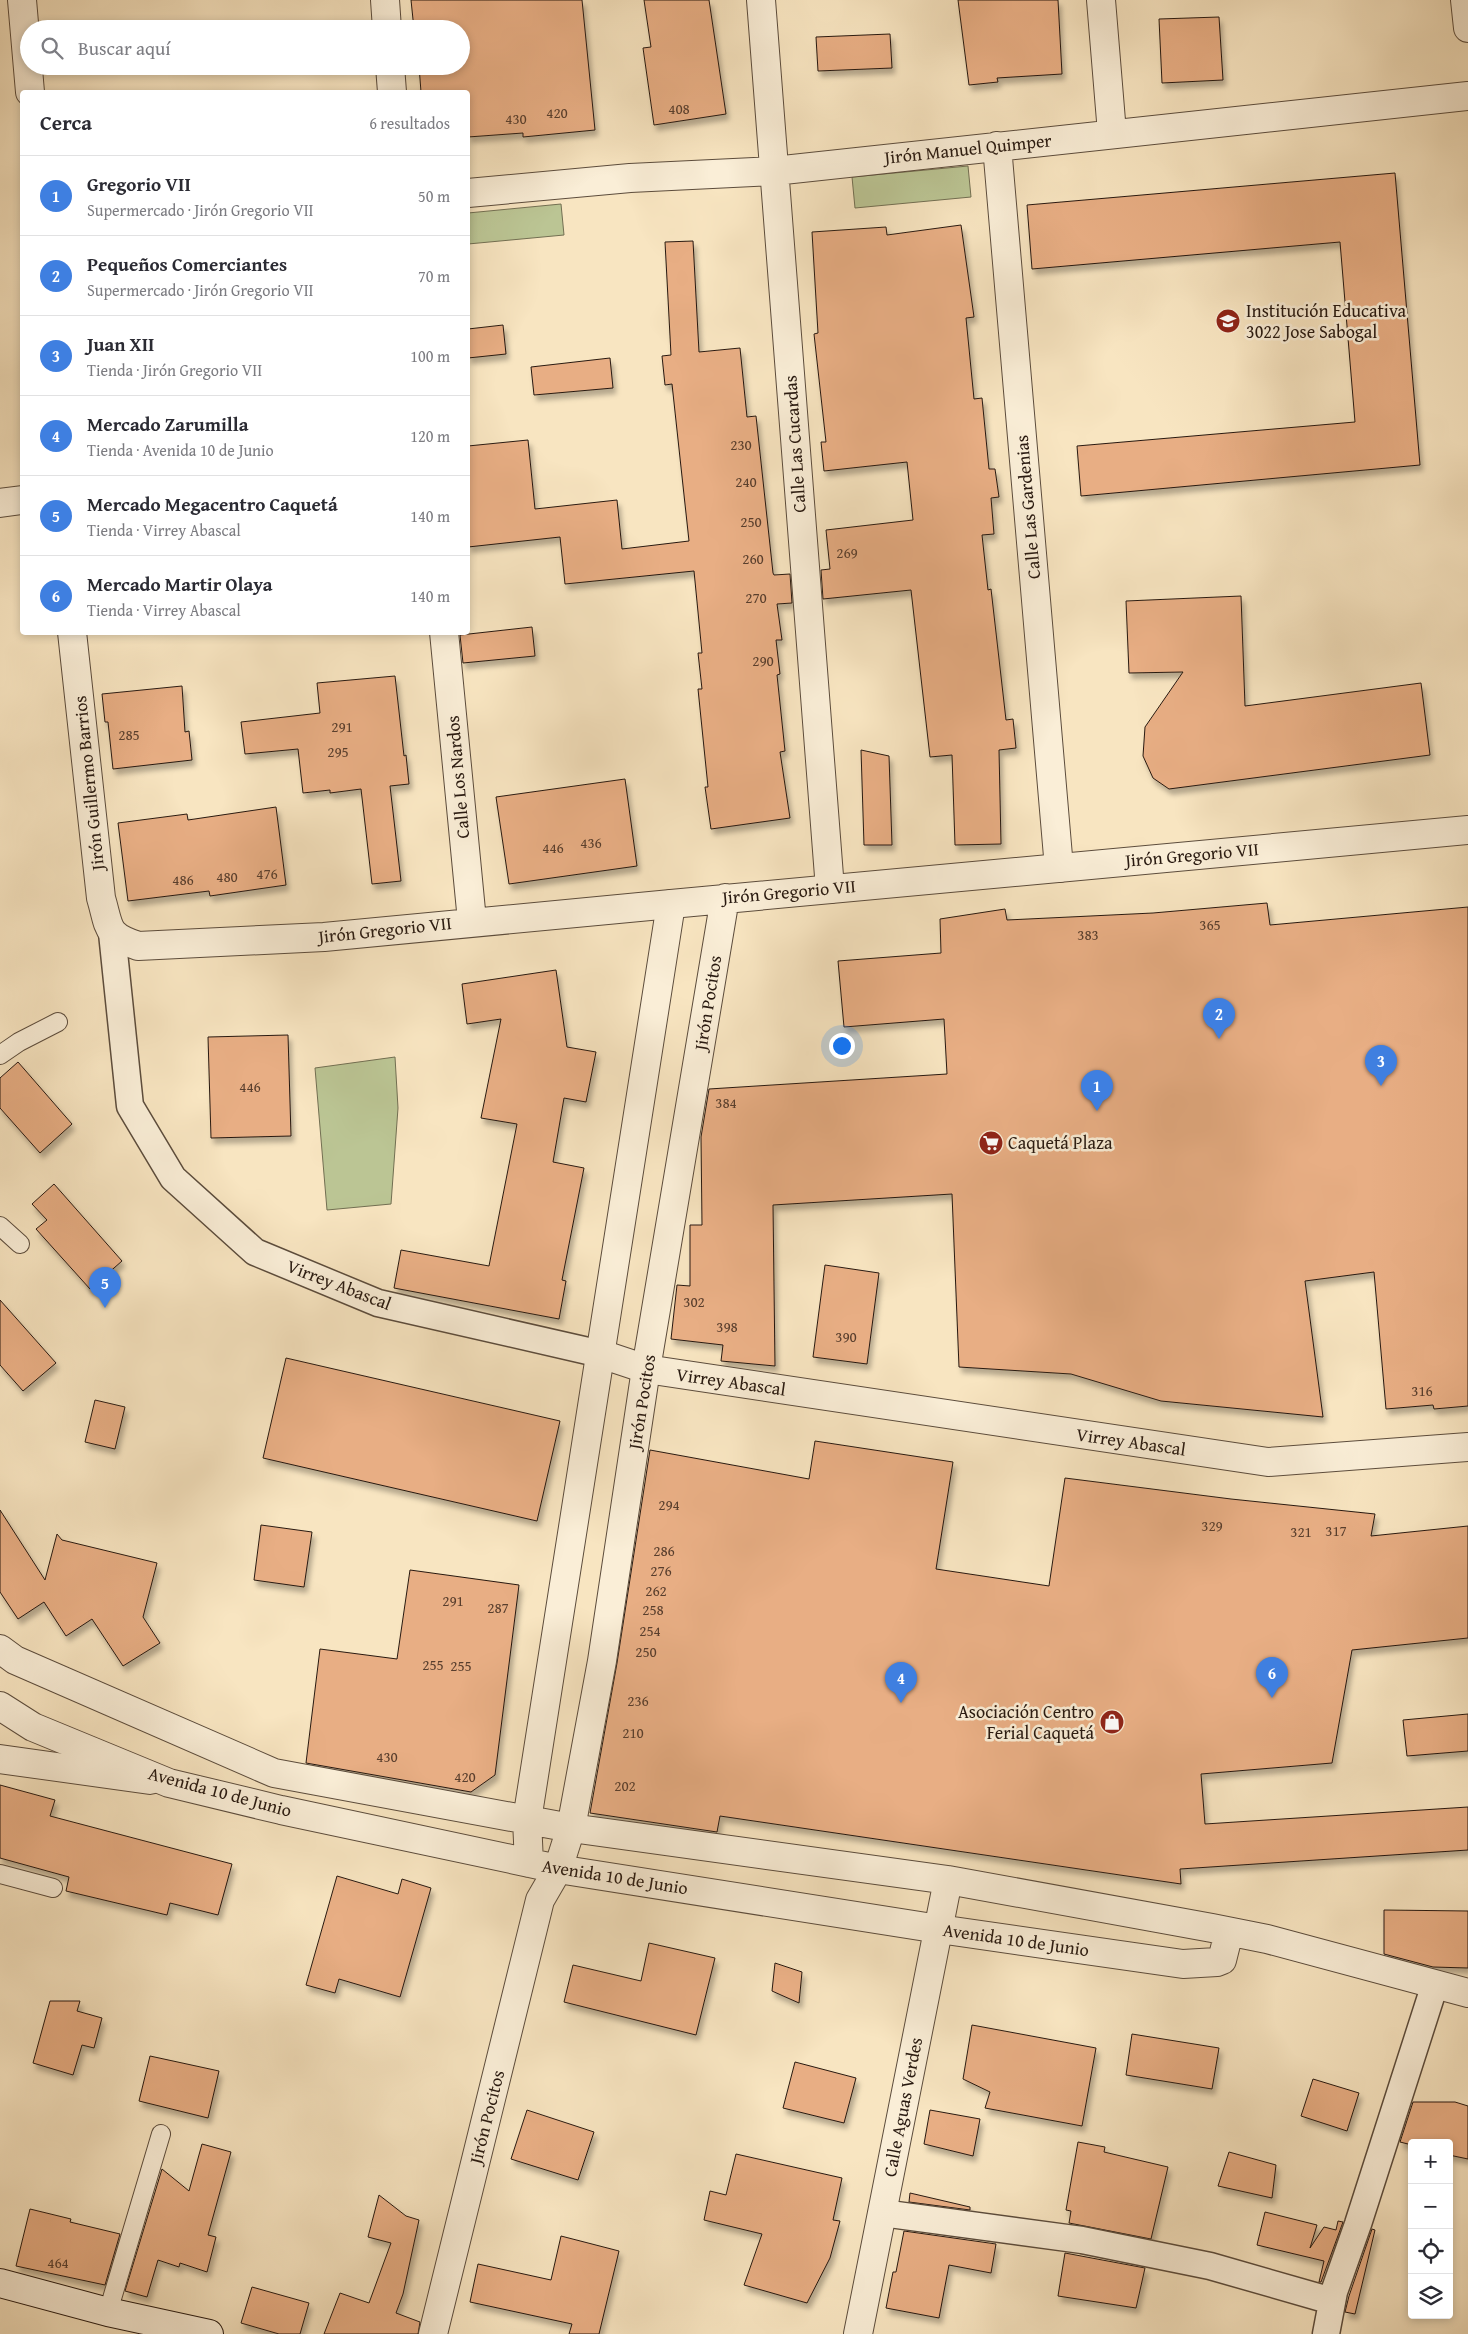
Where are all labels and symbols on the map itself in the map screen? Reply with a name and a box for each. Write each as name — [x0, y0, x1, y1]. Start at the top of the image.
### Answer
house number: 408 — [668, 98, 690, 119]
house number: 420 — [546, 102, 568, 123]
house number: 430 — [505, 108, 527, 129]
street label: Jirón Manuel Quimper — [881, 126, 1053, 171]
place label: Institución Educativa 3022 Jose Sabogal — [1246, 297, 1407, 345]
school or university icon: Institución Educativa 3022 Jose Sabogal — [1215, 308, 1241, 334]
street label: Calle Las Cucardas — [776, 374, 813, 514]
house number: 230 — [730, 434, 752, 455]
street label: Calle Las Gardenias — [1008, 434, 1047, 580]
house number: 240 — [735, 471, 757, 492]
house number: 250 — [740, 511, 762, 532]
house number: 269 — [836, 542, 858, 563]
house number: 260 — [742, 548, 764, 569]
house number: 270 — [745, 587, 767, 608]
house number: 290 — [752, 650, 774, 671]
street label: Jirón Guillermo Barrios — [66, 694, 111, 874]
street label: Calle Los Nardos — [439, 714, 476, 840]
house number: 291 — [331, 716, 353, 737]
house number: 285 — [118, 724, 140, 745]
house number: 295 — [327, 741, 349, 762]
house number: 436 — [580, 832, 602, 853]
street label: Jirón Gregorio VII — [1122, 835, 1260, 874]
house number: 446 — [542, 837, 564, 858]
house number: 476 — [256, 863, 278, 884]
house number: 480 — [216, 866, 238, 887]
house number: 486 — [172, 869, 194, 890]
street label: Jirón Gregorio VII — [719, 872, 857, 911]
street label: Jirón Gregorio VII — [315, 909, 453, 950]
house number: 365 — [1199, 914, 1221, 935]
house number: 383 — [1077, 924, 1099, 945]
street label: Jirón Pocitos — [686, 953, 728, 1054]
pin: 2 — [1203, 998, 1235, 1039]
your location — [829, 1033, 855, 1059]
pin: 3 — [1365, 1045, 1397, 1086]
pin: 1 — [1081, 1070, 1113, 1111]
house number: 446 — [239, 1076, 261, 1097]
house number: 384 — [715, 1092, 737, 1113]
place label: Caquetá Plaza — [1008, 1129, 1113, 1156]
supermarket icon: Caquetá Plaza — [978, 1130, 1004, 1156]
street label: Virrey Abascal — [283, 1252, 395, 1317]
pin: 5 — [89, 1267, 121, 1308]
house number: 302 — [683, 1291, 705, 1312]
house number: 398 — [716, 1316, 738, 1337]
house number: 390 — [835, 1326, 857, 1347]
street label: Jirón Pocitos — [620, 1352, 662, 1453]
street label: Virrey Abascal — [675, 1360, 788, 1403]
house number: 316 — [1411, 1380, 1433, 1401]
street label: Virrey Abascal — [1075, 1420, 1188, 1463]
house number: 294 — [658, 1494, 680, 1515]
house number: 329 — [1201, 1515, 1223, 1536]
house number: 317 — [1325, 1520, 1347, 1541]
house number: 321 — [1290, 1521, 1312, 1542]
house number: 286 — [653, 1540, 675, 1561]
house number: 276 — [650, 1560, 672, 1581]
house number: 262 — [645, 1580, 667, 1601]
house number: 291 — [442, 1590, 464, 1611]
house number: 287 — [487, 1597, 509, 1618]
house number: 258 — [642, 1599, 664, 1620]
house number: 254 — [639, 1620, 661, 1641]
house number: 250 — [635, 1641, 657, 1662]
house number: 255 — [422, 1654, 444, 1675]
house number: 255 — [450, 1655, 472, 1676]
pin: 6 — [1256, 1657, 1288, 1698]
pin: 4 — [885, 1662, 917, 1703]
house number: 236 — [627, 1690, 649, 1711]
place label: Asociación Centro Ferial Caquetá — [958, 1698, 1094, 1746]
shop icon: Asociación Centro Ferial Caquetá — [1099, 1709, 1125, 1735]
house number: 210 — [622, 1722, 644, 1743]
house number: 430 — [376, 1746, 398, 1767]
street label: Avenida 10 de Junio — [145, 1759, 295, 1824]
house number: 420 — [454, 1766, 476, 1787]
house number: 202 — [614, 1775, 636, 1796]
street label: Avenida 10 de Junio — [540, 1852, 690, 1901]
street label: Avenida 10 de Junio — [941, 1916, 1091, 1963]
street label: Calle Aguas Verdes — [876, 2035, 929, 2179]
street label: Jirón Pocitos — [461, 2067, 511, 2169]
house number: 464 — [47, 2252, 69, 2273]

